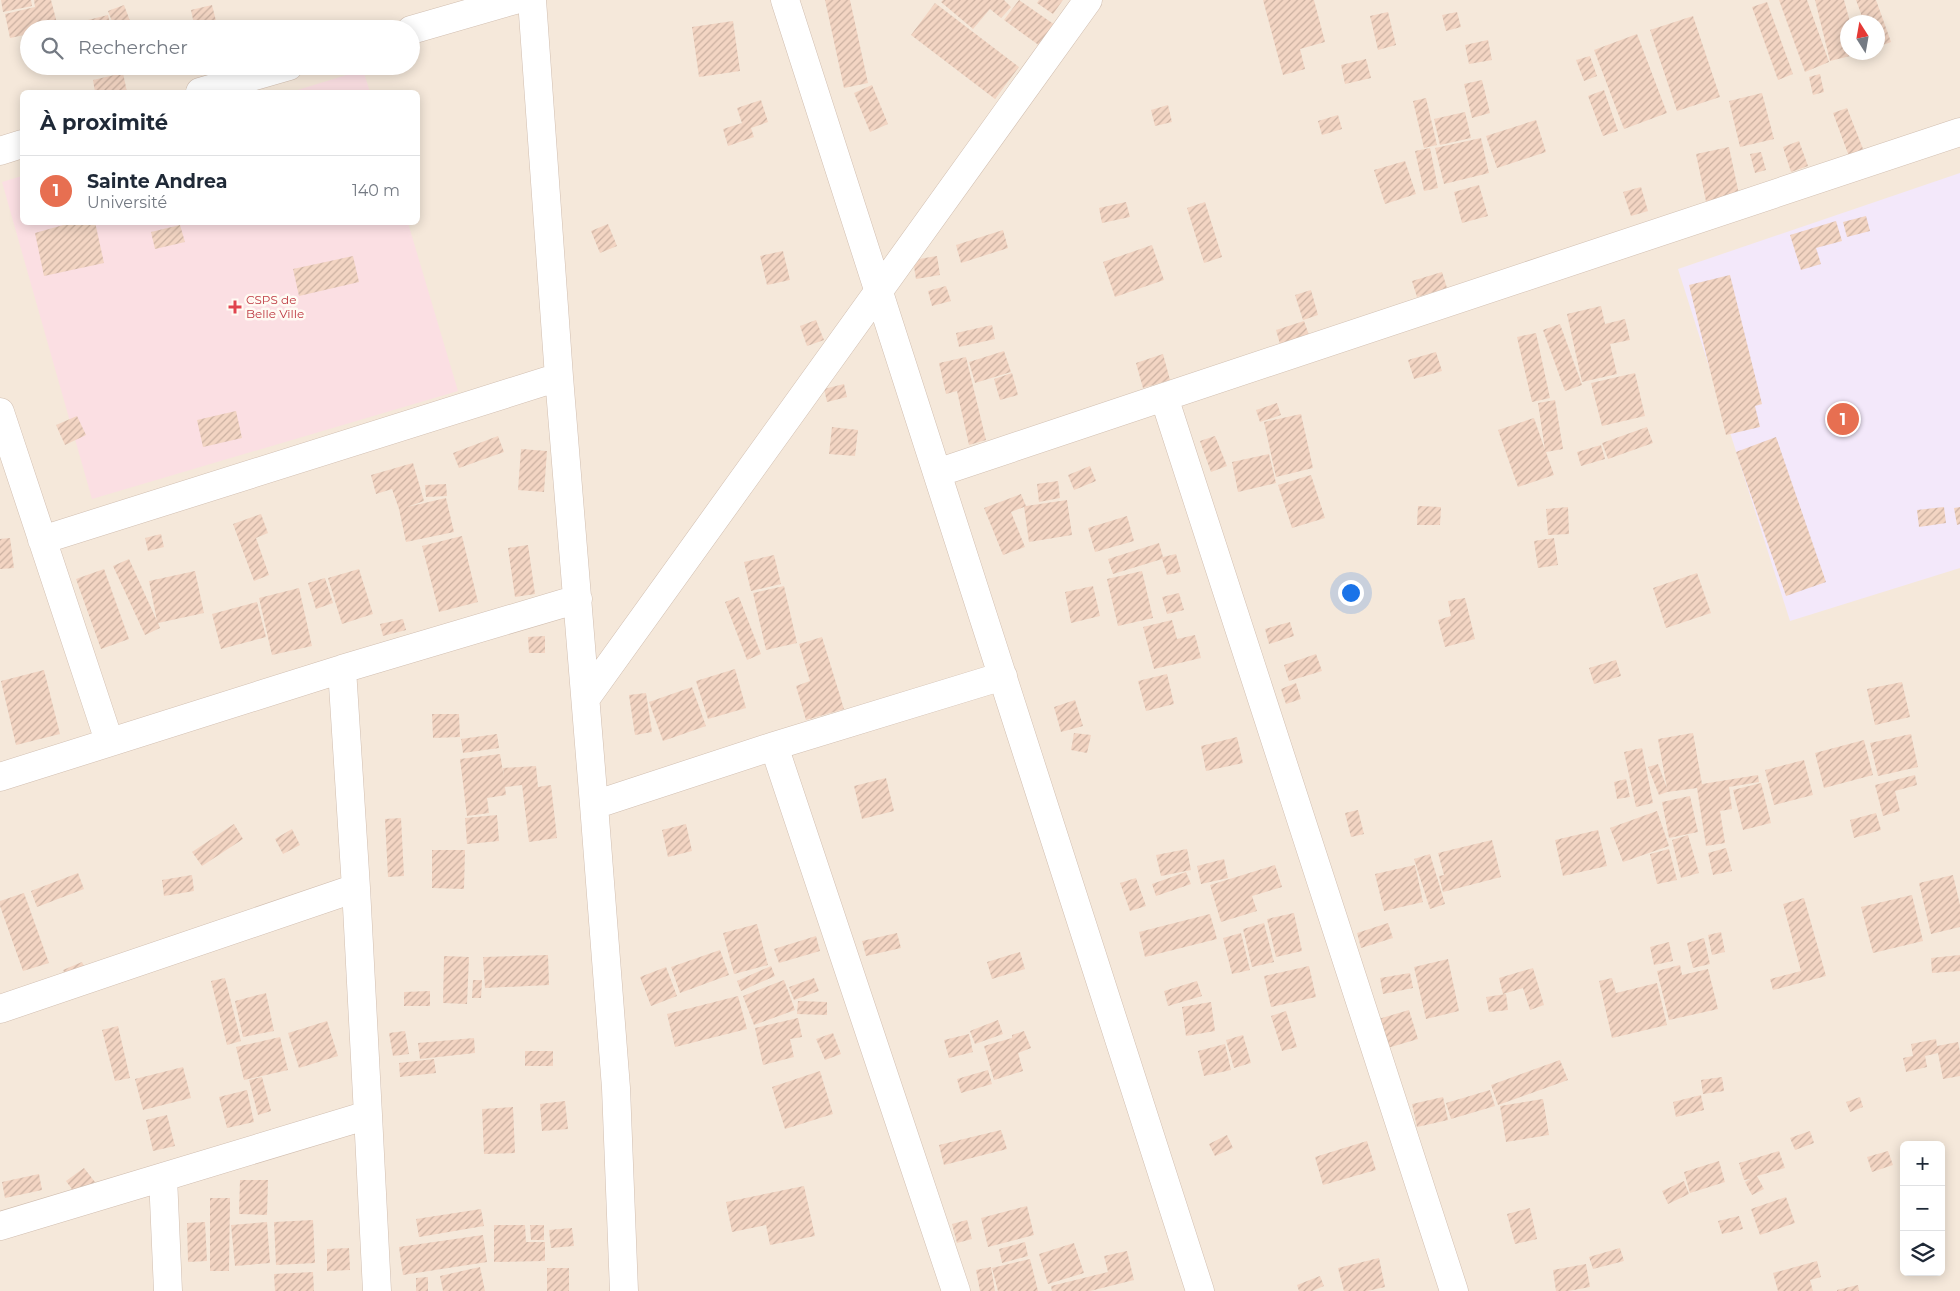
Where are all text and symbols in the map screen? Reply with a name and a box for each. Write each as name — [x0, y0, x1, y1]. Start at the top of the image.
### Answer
north arrow — [1840, 15, 1885, 60]
search box — [20, 20, 420, 75]
icon: search — [38, 34, 66, 62]
text: Rechercher — [78, 36, 188, 59]
text: À proximité — [40, 110, 168, 135]
text: Sainte Andrea — [87, 170, 227, 193]
text: 1 — [53, 181, 59, 200]
text: 140 m — [352, 181, 400, 200]
text: Université — [87, 193, 167, 212]
place label: CSPS de Belle Ville — [246, 292, 304, 321]
marker: CSPS de Belle Ville — [228, 300, 242, 314]
pin: 1 — [1827, 400, 1859, 438]
your location — [1338, 580, 1364, 606]
map controls — [1900, 1141, 1945, 1276]
button: + — [1900, 1141, 1945, 1186]
button: − — [1900, 1186, 1945, 1231]
button: layers — [1900, 1231, 1945, 1276]

